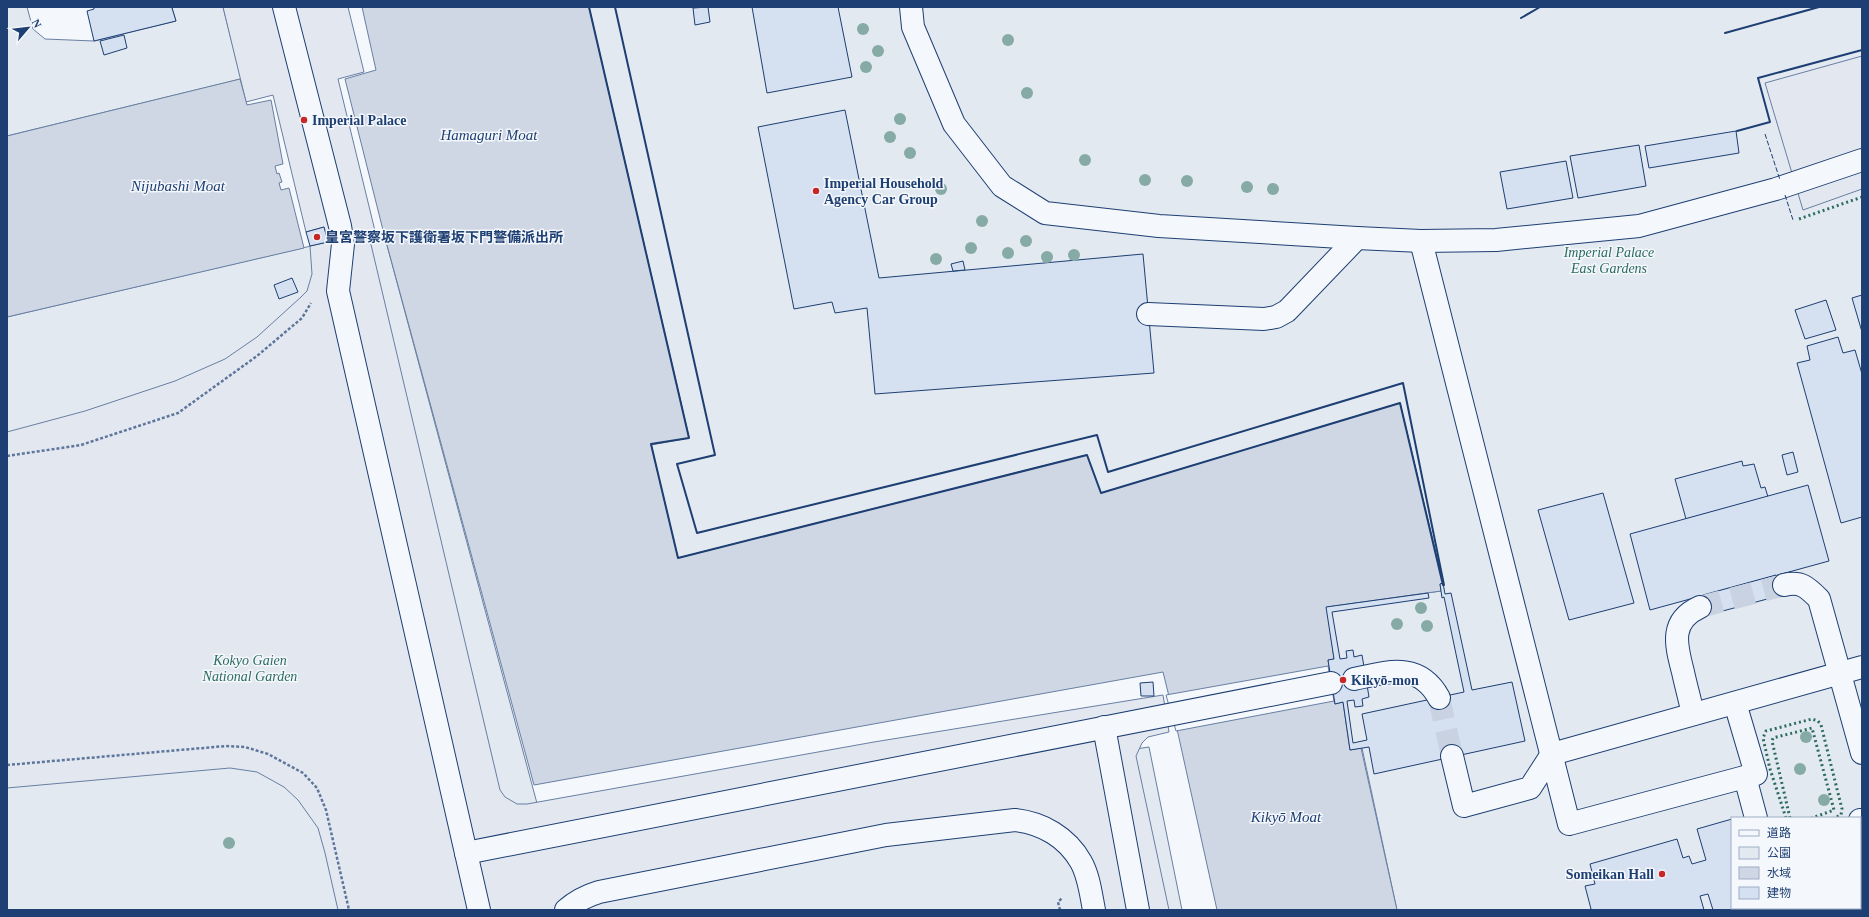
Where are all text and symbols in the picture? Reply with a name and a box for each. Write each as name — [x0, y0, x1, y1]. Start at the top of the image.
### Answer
north arrow — [8, 8, 48, 48]
text: N — [30, 17, 44, 30]
place label: Imperial Palace — [312, 113, 406, 128]
marker: Imperial Palace — [299, 115, 309, 125]
water label: Hamaguri Moat — [439, 127, 538, 143]
place label: Imperial Household Agency Car Group — [824, 176, 944, 207]
water label: Nijubashi Moat — [130, 178, 226, 194]
marker: Imperial Household Agency Car Group — [811, 186, 821, 196]
place label: 皇宮警察坂下護衛署坂下門警備派出所 — [325, 229, 563, 245]
marker: 皇宮警察坂下護衛署坂下門警備派出所 — [312, 232, 322, 242]
park label: Imperial Palace East Gardens — [1563, 245, 1654, 276]
park label: Kokyo Gaien National Garden — [202, 653, 297, 684]
place label: Kikyō-mon — [1351, 673, 1419, 688]
marker: Kikyō-mon — [1338, 675, 1348, 685]
water label: Kikyō Moat — [1250, 809, 1322, 825]
legend — [1731, 817, 1861, 909]
text: 道路 — [1767, 826, 1791, 840]
text: 公園 — [1767, 846, 1791, 860]
text: 水域 — [1767, 866, 1791, 880]
place label: Someikan Hall — [1566, 867, 1654, 882]
marker: Someikan Hall — [1657, 869, 1667, 879]
text: 建物 — [1767, 886, 1791, 900]

